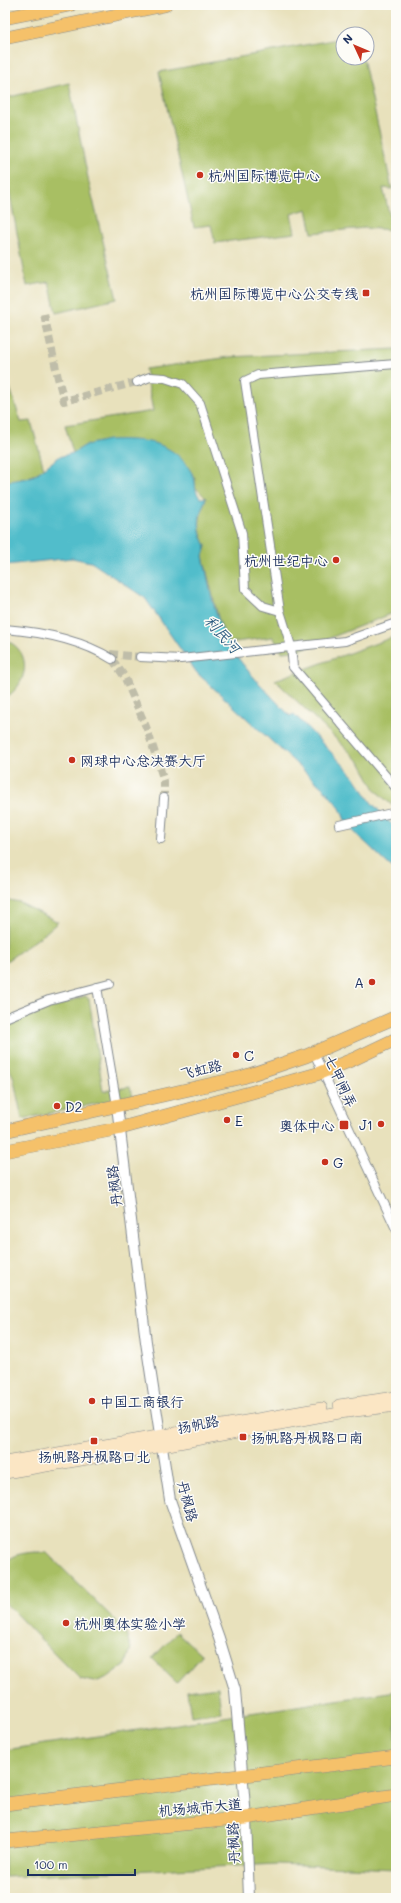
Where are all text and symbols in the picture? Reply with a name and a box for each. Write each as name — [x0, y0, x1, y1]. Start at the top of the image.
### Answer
north arrow — [335, 26, 375, 66]
text: N — [339, 30, 356, 47]
place label: 杭州国际博览中心 — [208, 166, 320, 185]
marker: 杭州国际博览中心 — [195, 170, 205, 180]
place label: 杭州国际博览中心公交专线 — [190, 284, 358, 303]
marker: 杭州国际博览中心公交专线 — [361, 288, 371, 298]
place label: 杭州世纪中心 — [244, 551, 328, 570]
marker: 杭州世纪中心 — [331, 555, 341, 565]
water label: 利民河 — [201, 611, 247, 660]
place label: 网球中心总决赛大厅 — [80, 751, 206, 770]
marker: 网球中心总决赛大厅 — [67, 755, 77, 765]
place label: A — [354, 973, 364, 992]
marker: A — [367, 977, 377, 987]
place label: C — [244, 1046, 254, 1065]
marker: C — [231, 1050, 241, 1060]
street label: 七甲闸弄 — [321, 1052, 361, 1110]
street label: 飞虹路 — [178, 1055, 224, 1083]
place label: D2 — [65, 1097, 82, 1116]
marker: D2 — [52, 1101, 62, 1111]
place label: E — [235, 1111, 243, 1130]
marker: E — [222, 1115, 232, 1125]
place label: J1 — [359, 1115, 373, 1134]
place label: 奥体中心 — [279, 1116, 335, 1135]
marker: 奥体中心 — [338, 1119, 350, 1131]
marker: J1 — [376, 1119, 386, 1129]
place label: G — [333, 1153, 343, 1172]
marker: G — [320, 1157, 330, 1167]
street label: 丹枫路 — [102, 1164, 126, 1208]
place label: 中国工商银行 — [100, 1392, 184, 1411]
marker: 中国工商银行 — [87, 1396, 97, 1406]
street label: 扬帆路 — [176, 1411, 220, 1437]
place label: 扬帆路丹枫路口南 — [251, 1428, 363, 1447]
marker: 扬帆路丹枫路口南 — [238, 1432, 248, 1442]
marker: 扬帆路丹枫路口北 — [89, 1436, 99, 1446]
place label: 扬帆路丹枫路口北 — [38, 1447, 150, 1466]
street label: 丹枫路 — [173, 1478, 203, 1524]
place label: 杭州奥体实验小学 — [74, 1614, 186, 1633]
marker: 杭州奥体实验小学 — [61, 1618, 71, 1628]
street label: 机场城市大道 — [157, 1794, 243, 1820]
street label: 丹枫路 — [222, 1822, 244, 1864]
scale bar — [28, 1851, 135, 1877]
text: 100 m — [34, 1856, 68, 1872]

